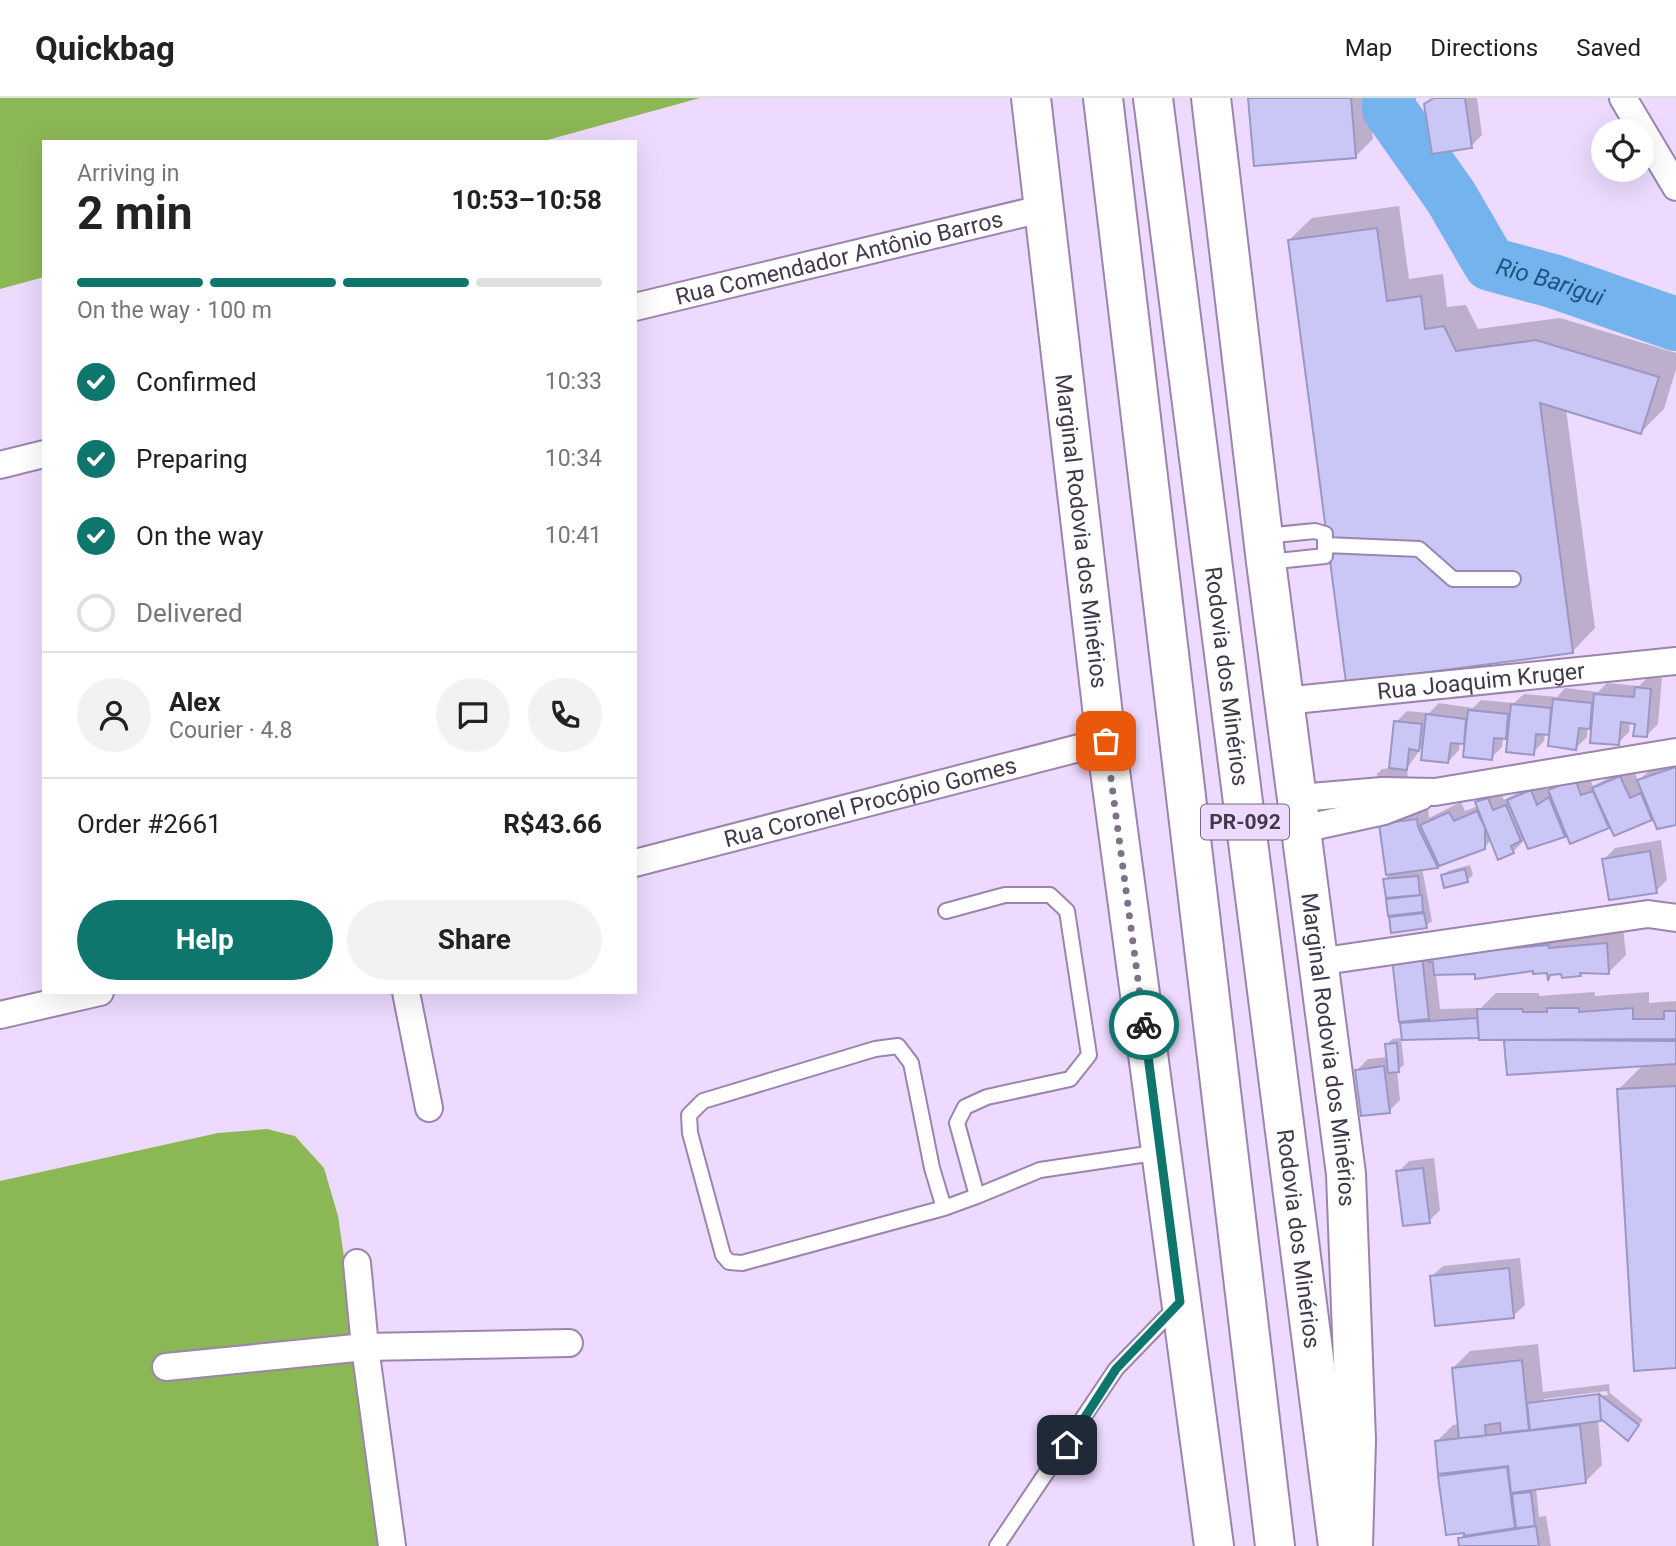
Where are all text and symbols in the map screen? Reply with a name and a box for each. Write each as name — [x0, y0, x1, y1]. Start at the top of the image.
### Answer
text: Quickbag — [35, 29, 175, 68]
text: Map — [1345, 34, 1392, 62]
text: Directions — [1430, 34, 1538, 62]
text: Saved — [1576, 34, 1641, 62]
map controls — [1591, 119, 1654, 182]
button: locate — [1591, 119, 1654, 182]
text: Arriving in — [77, 160, 180, 187]
text: 10:53–10:58 — [452, 185, 602, 215]
text: 2 min — [77, 186, 193, 240]
street label: Rua Comendador Antônio Barros — [673, 206, 1006, 311]
water label: Rio Barigui — [1493, 252, 1608, 312]
text: On the way · 100 m — [77, 297, 272, 324]
icon: check — [77, 363, 115, 401]
text: Confirmed — [136, 367, 257, 397]
text: 10:33 — [545, 368, 602, 395]
street label: Marginal Rodovia dos Minérios — [1049, 373, 1113, 690]
icon: check — [77, 440, 115, 478]
text: Preparing — [136, 444, 248, 474]
text: 10:34 — [545, 445, 602, 472]
icon: check — [77, 517, 115, 555]
text: On the way — [136, 521, 264, 551]
text: 10:41 — [545, 522, 602, 549]
street label: Rodovia dos Minérios — [1199, 565, 1254, 788]
text: Delivered — [136, 598, 243, 628]
street label: Rua Joaquim Kruger — [1376, 657, 1586, 705]
button: person — [77, 678, 151, 752]
button: chat — [436, 678, 510, 752]
button: phone — [528, 678, 602, 752]
text: Alex — [169, 687, 221, 717]
pin — [1076, 711, 1136, 771]
text: Courier · 4.8 — [169, 717, 292, 744]
icon: bag — [1087, 722, 1125, 760]
street label: Rua Coronel Procópio Gomes — [721, 752, 1019, 853]
road number: PR-092 — [1201, 804, 1289, 840]
text: Order #2661 — [77, 809, 222, 839]
text: R$43.66 — [503, 809, 602, 839]
street label: Marginal Rodovia dos Minérios — [1295, 891, 1360, 1207]
button: Help — [77, 900, 333, 980]
button: Share — [347, 900, 602, 980]
courier — [1109, 990, 1179, 1060]
icon: bike — [1125, 1006, 1163, 1044]
street label: Rodovia dos Minérios — [1271, 1128, 1326, 1350]
pin — [1037, 1415, 1097, 1475]
icon: home — [1048, 1426, 1086, 1464]

